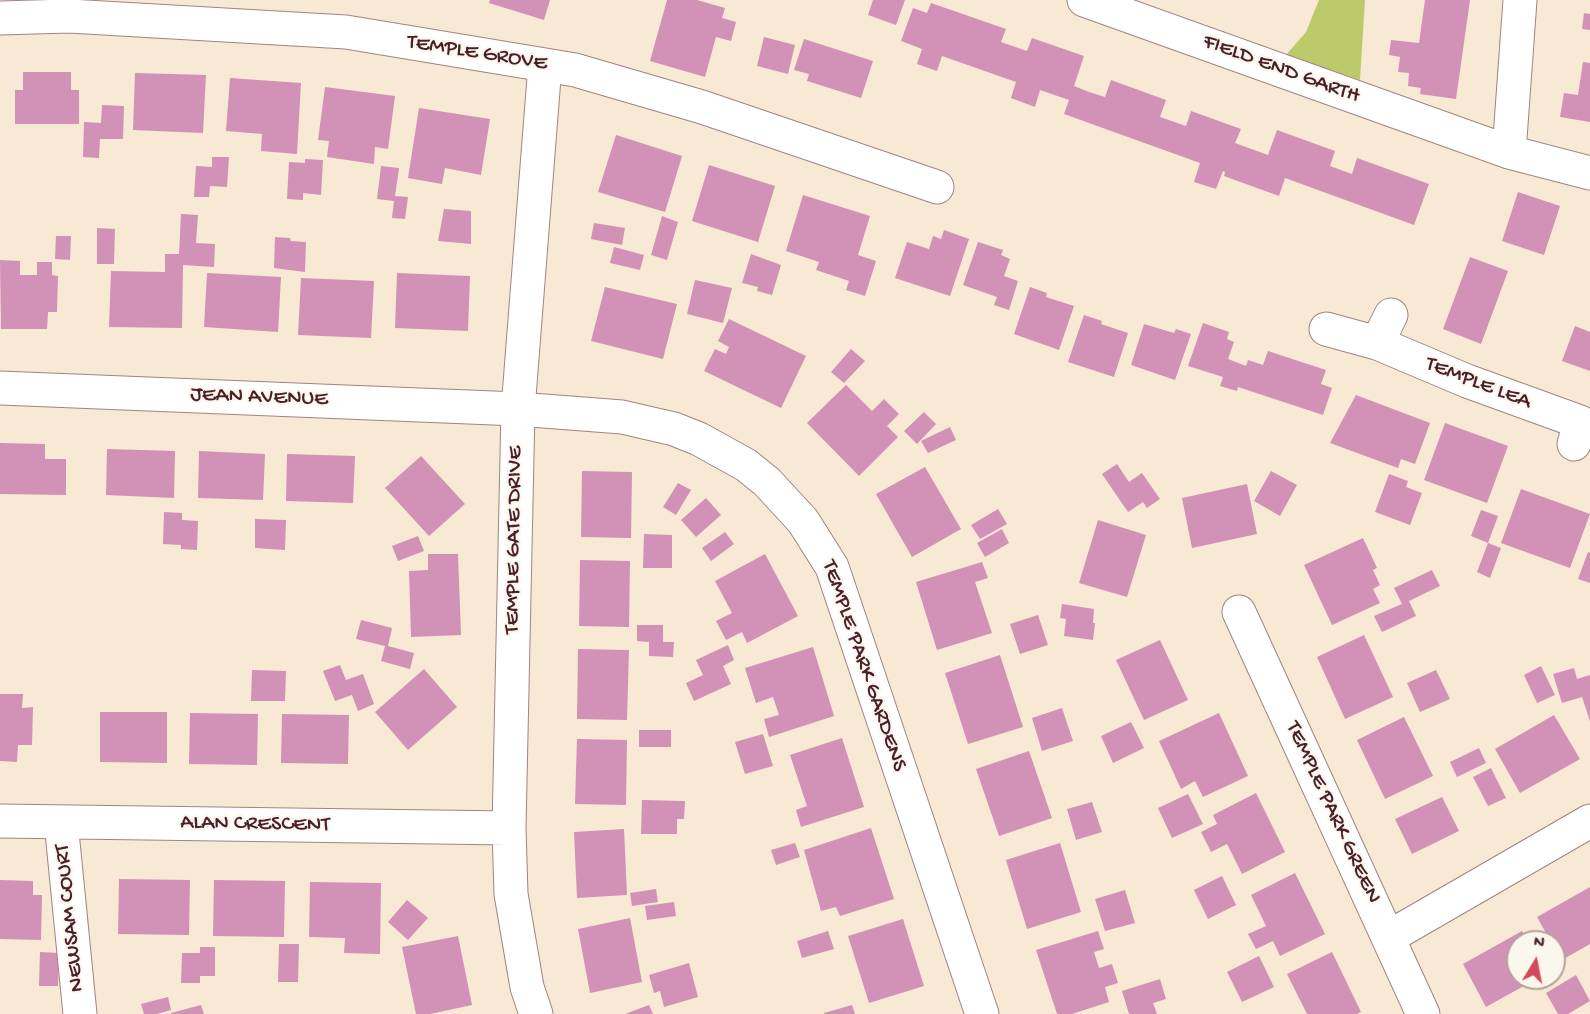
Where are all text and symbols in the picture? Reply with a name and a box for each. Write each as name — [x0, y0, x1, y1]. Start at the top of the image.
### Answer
street label: FIELD END GARTH — [1199, 29, 1363, 111]
street label: TEMPLE GROVE — [405, 30, 549, 78]
street label: TEMPLE LEA — [1421, 352, 1535, 416]
street label: JEAN AVENUE — [190, 382, 328, 414]
street label: TEMPLE GATE DRIVE — [500, 446, 530, 634]
street label: TEMPLE PARK GARDENS — [814, 557, 912, 775]
street label: TEMPLE PARK GREEN — [1278, 718, 1386, 908]
street label: ALAN CRESCENT — [180, 810, 330, 840]
street label: NEWSAM COURT — [50, 843, 92, 993]
north arrow — [1506, 930, 1566, 990]
text: N — [1532, 933, 1546, 954]

